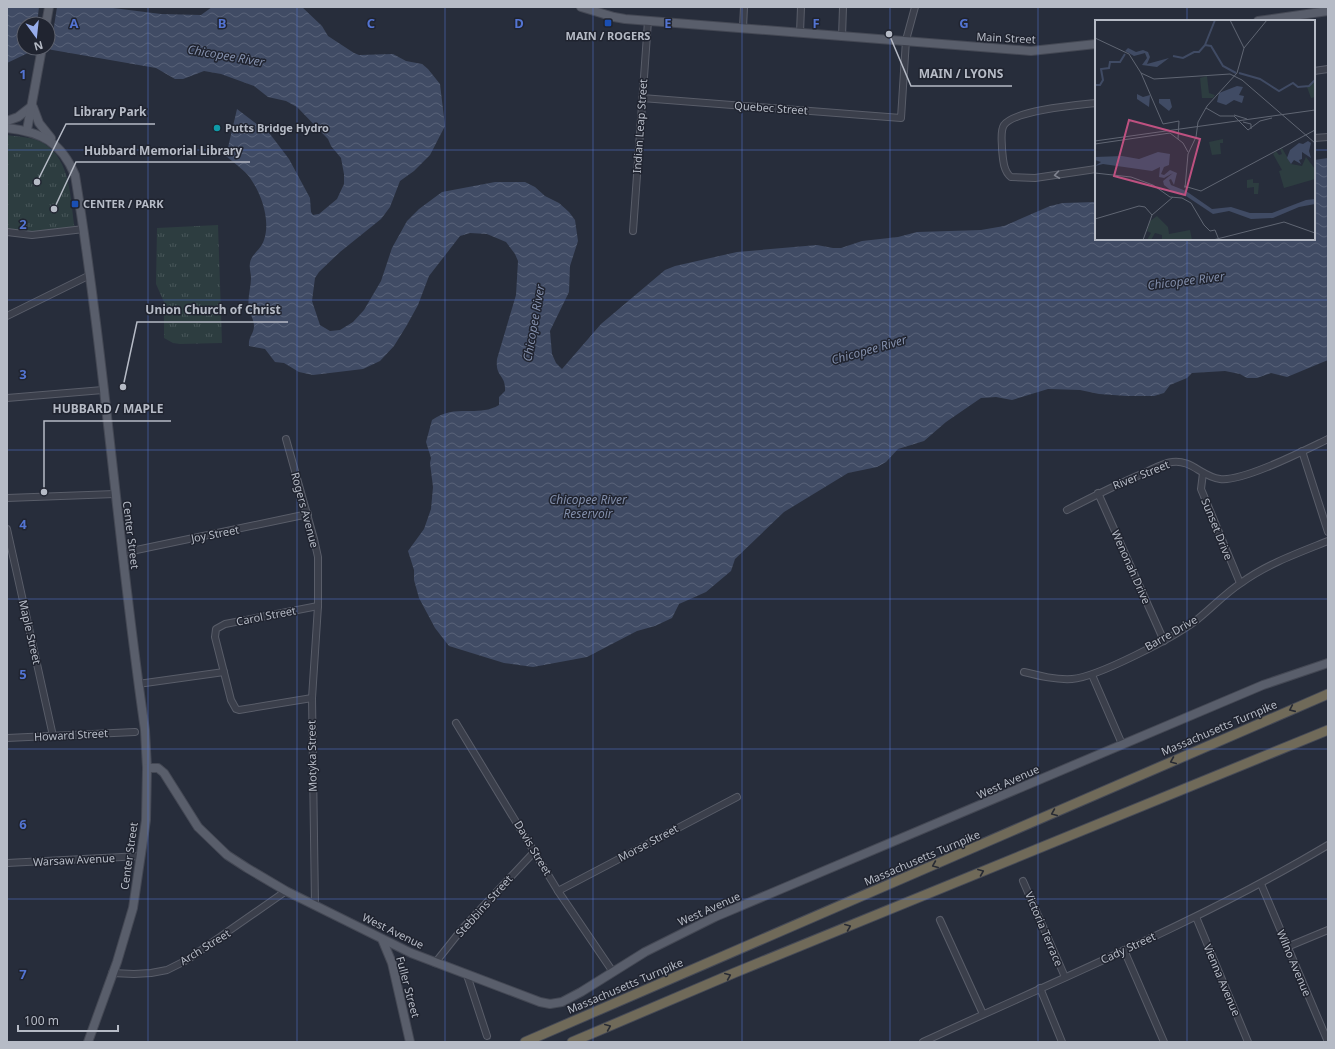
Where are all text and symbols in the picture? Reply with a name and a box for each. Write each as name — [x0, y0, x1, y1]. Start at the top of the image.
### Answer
text: A — [70, 14, 79, 32]
text: B — [218, 14, 226, 32]
text: C — [367, 14, 375, 32]
text: D — [514, 14, 524, 32]
text: E — [664, 14, 672, 32]
text: F — [812, 14, 820, 32]
text: G — [959, 14, 969, 32]
north arrow — [16, 16, 56, 56]
marker: MAIN / ROGERS — [603, 18, 613, 28]
inset map — [1095, 20, 1315, 240]
place label: MAIN / ROGERS — [566, 28, 650, 43]
street label: Main Street — [976, 28, 1036, 47]
text: N — [32, 38, 45, 55]
water label: Chicopee River — [186, 40, 267, 71]
callout: MAIN / LYONS — [911, 62, 1012, 86]
text: 1 — [19, 65, 27, 83]
text: MAIN / LYONS — [919, 65, 1004, 82]
street label: Indian Leap Street — [629, 78, 650, 174]
street label: Quebec Street — [734, 97, 808, 118]
callout: Library Park — [66, 100, 155, 124]
text: Library Park — [74, 103, 147, 120]
place label: Putts Bridge Hydro — [225, 120, 329, 135]
marker: Putts Bridge Hydro — [212, 123, 222, 133]
callout: Hubbard Memorial Library — [76, 138, 250, 162]
text: Hubbard Memorial Library — [84, 142, 242, 159]
one-way arrow — [1054, 170, 1061, 179]
place label: CENTER / PARK — [83, 196, 164, 211]
marker: CENTER / PARK — [70, 199, 80, 209]
text: 2 — [19, 215, 27, 233]
water label: Chicopee River — [1146, 267, 1227, 294]
water label: Chicopee River — [518, 282, 549, 363]
callout: Union Church of Christ — [137, 298, 288, 322]
text: Union Church of Christ — [145, 301, 281, 318]
water label: Chicopee River — [829, 330, 910, 368]
text: 3 — [19, 365, 27, 383]
callout: HUBBARD / MAPLE — [44, 397, 171, 421]
text: HUBBARD / MAPLE — [53, 400, 164, 417]
street label: River Street — [1110, 456, 1171, 493]
street label: Rogers Avenue — [288, 470, 323, 549]
water label: Chicopee River Reservoir — [549, 491, 628, 522]
street label: Sunset Drive — [1198, 496, 1237, 562]
street label: Center Street — [120, 500, 143, 570]
text: 4 — [19, 515, 27, 533]
street label: Joy Street — [189, 522, 240, 546]
street label: Wenonah Drive — [1108, 527, 1154, 606]
street label: Maple Street — [16, 598, 45, 666]
street label: Carol Street — [235, 602, 297, 629]
street label: Barre Drive — [1142, 611, 1200, 654]
text: 5 — [19, 665, 27, 683]
street label: Massachusetts Turnpike — [1158, 696, 1279, 759]
one-way arrow — [1289, 705, 1296, 713]
street label: Motyka Street — [303, 720, 320, 792]
street label: Howard Street — [34, 725, 108, 744]
one-way arrow — [1170, 756, 1177, 764]
street label: West Avenue — [974, 761, 1041, 802]
one-way arrow — [1050, 808, 1058, 816]
text: 6 — [19, 815, 27, 833]
street label: Davis Street — [511, 818, 556, 878]
street label: Morse Street — [615, 820, 681, 865]
street label: Center Street — [116, 821, 141, 891]
street label: Massachusetts Turnpike — [861, 826, 982, 889]
street label: Warsaw Avenue — [32, 850, 115, 869]
one-way arrow — [931, 861, 938, 869]
one-way arrow — [978, 868, 985, 876]
street label: Stebbins Street — [452, 872, 515, 940]
street label: West Avenue — [675, 888, 742, 929]
street label: Victoria Terrace — [1022, 889, 1067, 968]
street label: West Avenue — [360, 909, 427, 952]
one-way arrow — [844, 923, 851, 931]
street label: Arch Street — [177, 925, 233, 968]
street label: Wilno Avenue — [1274, 927, 1315, 998]
street label: Cady Street — [1098, 928, 1158, 967]
street label: Vienna Avenue — [1201, 941, 1244, 1018]
street label: Massachusetts Turnpike — [564, 954, 685, 1017]
street label: Fuller Street — [393, 955, 424, 1019]
text: 7 — [19, 965, 27, 983]
one-way arrow — [723, 973, 731, 981]
scale bar — [18, 1007, 118, 1033]
text: 100 m — [24, 1012, 59, 1029]
one-way arrow — [605, 1023, 612, 1031]

